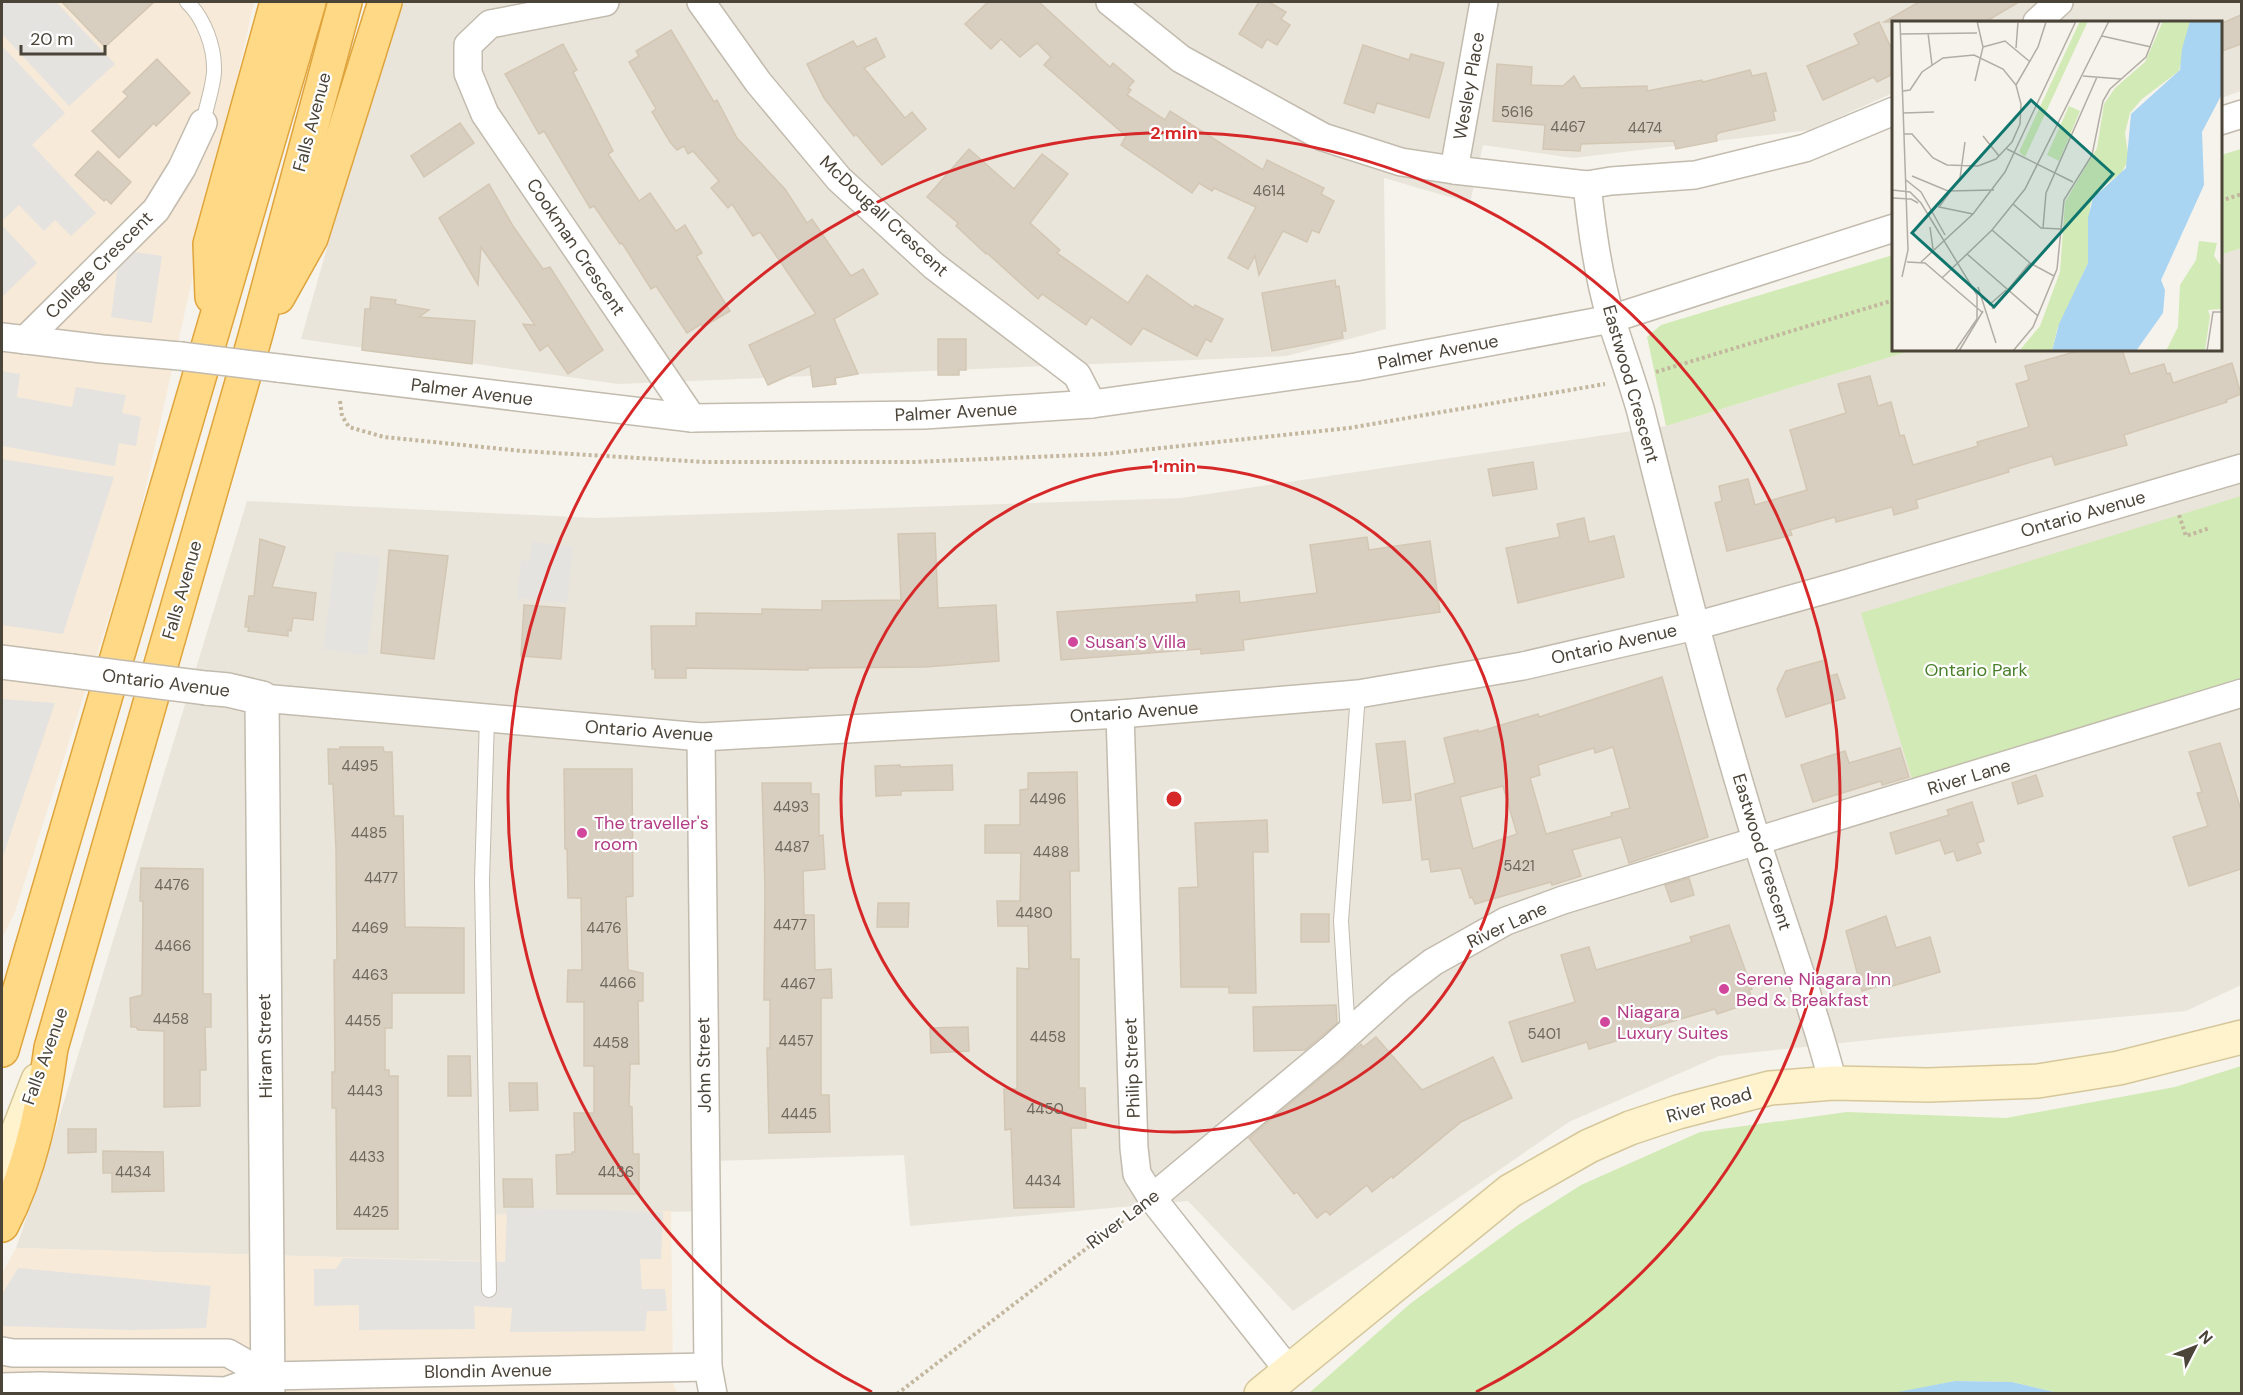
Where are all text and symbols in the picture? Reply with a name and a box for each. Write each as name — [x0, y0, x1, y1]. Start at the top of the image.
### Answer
scale bar — [21, 18, 105, 56]
inset map — [1892, 21, 2222, 351]
text: 20 m — [30, 27, 73, 51]
street label: Wesley Place — [1448, 30, 1490, 142]
street label: Falls Avenue — [287, 70, 337, 174]
house number: 5616 — [1501, 102, 1533, 122]
house number: 4467 — [1550, 117, 1586, 137]
house number: 4474 — [1628, 118, 1662, 138]
text: 2 min — [1150, 121, 1198, 145]
street label: McDougall Crescent — [814, 150, 954, 282]
street label: Cookman Crescent — [521, 174, 631, 320]
house number: 4614 — [1253, 181, 1285, 201]
street label: College Crescent — [40, 206, 158, 324]
street label: Eastwood Crescent — [1597, 302, 1665, 466]
street label: Palmer Avenue — [1375, 329, 1501, 375]
street label: Palmer Avenue — [410, 373, 534, 411]
street label: Palmer Avenue — [894, 397, 1018, 427]
text: 1 min — [1152, 454, 1196, 478]
street label: Ontario Avenue — [2018, 485, 2148, 543]
street label: Falls Avenue — [156, 538, 208, 642]
street label: Ontario Avenue — [1549, 618, 1679, 670]
place label: Susan’s Villa — [1085, 630, 1186, 654]
marker: Susan’s Villa — [1066, 635, 1080, 649]
park label: Ontario Park — [1924, 658, 2028, 682]
street label: Ontario Avenue — [101, 663, 231, 703]
street label: Ontario Avenue — [1069, 696, 1199, 728]
street label: Ontario Avenue — [584, 715, 714, 747]
street label: River Lane — [1925, 753, 2013, 801]
house number: 4495 — [342, 756, 378, 776]
street label: Eastwood Crescent — [1727, 771, 1797, 933]
house number: 4496 — [1029, 789, 1067, 809]
centre of rings — [1164, 789, 1184, 809]
house number: 4493 — [773, 797, 809, 817]
place label: The traveller's room — [594, 811, 709, 856]
house number: 4485 — [351, 823, 387, 843]
marker: The traveller's room — [575, 826, 589, 840]
house number: 4487 — [775, 837, 809, 857]
house number: 4488 — [1033, 842, 1069, 862]
house number: 5421 — [1503, 856, 1535, 876]
house number: 4477 — [364, 868, 398, 888]
house number: 4476 — [154, 875, 190, 895]
street label: River Lane — [1463, 896, 1551, 954]
house number: 4480 — [1015, 903, 1053, 923]
house number: 4477 — [773, 915, 807, 935]
house number: 4469 — [352, 918, 388, 938]
house number: 4476 — [586, 918, 622, 938]
house number: 4466 — [154, 936, 192, 956]
house number: 4463 — [352, 965, 388, 985]
place label: Serene Niagara Inn Bed & Breakfast — [1736, 967, 1891, 1012]
house number: 4466 — [599, 973, 637, 993]
house number: 4467 — [780, 974, 816, 994]
marker: Serene Niagara Inn Bed & Breakfast — [1717, 982, 1731, 996]
street label: Hiram Street — [252, 993, 278, 1099]
place label: Niagara Luxury Suites — [1617, 1000, 1729, 1045]
street label: Falls Avenue — [16, 1004, 74, 1108]
house number: 4458 — [153, 1009, 189, 1029]
house number: 4455 — [345, 1011, 381, 1031]
marker: Niagara Luxury Suites — [1598, 1015, 1612, 1029]
street label: John Street — [691, 1017, 717, 1113]
street label: Philip Street — [1118, 1017, 1146, 1119]
house number: 5401 — [1527, 1024, 1561, 1044]
house number: 4458 — [1030, 1027, 1066, 1047]
house number: 4457 — [778, 1031, 814, 1051]
house number: 4458 — [593, 1033, 629, 1053]
house number: 4443 — [347, 1081, 383, 1101]
street label: River Road — [1664, 1081, 1754, 1129]
house number: 4450 — [1026, 1099, 1064, 1119]
house number: 4445 — [781, 1104, 817, 1124]
house number: 4433 — [349, 1147, 385, 1167]
house number: 4434 — [115, 1162, 151, 1182]
house number: 4436 — [598, 1162, 634, 1182]
house number: 4434 — [1025, 1171, 1061, 1191]
street label: River Lane — [1082, 1184, 1164, 1254]
house number: 4425 — [353, 1202, 389, 1222]
north arrow — [2165, 1317, 2225, 1377]
text: N — [2194, 1326, 2217, 1349]
street label: Blondin Avenue — [424, 1358, 552, 1384]

